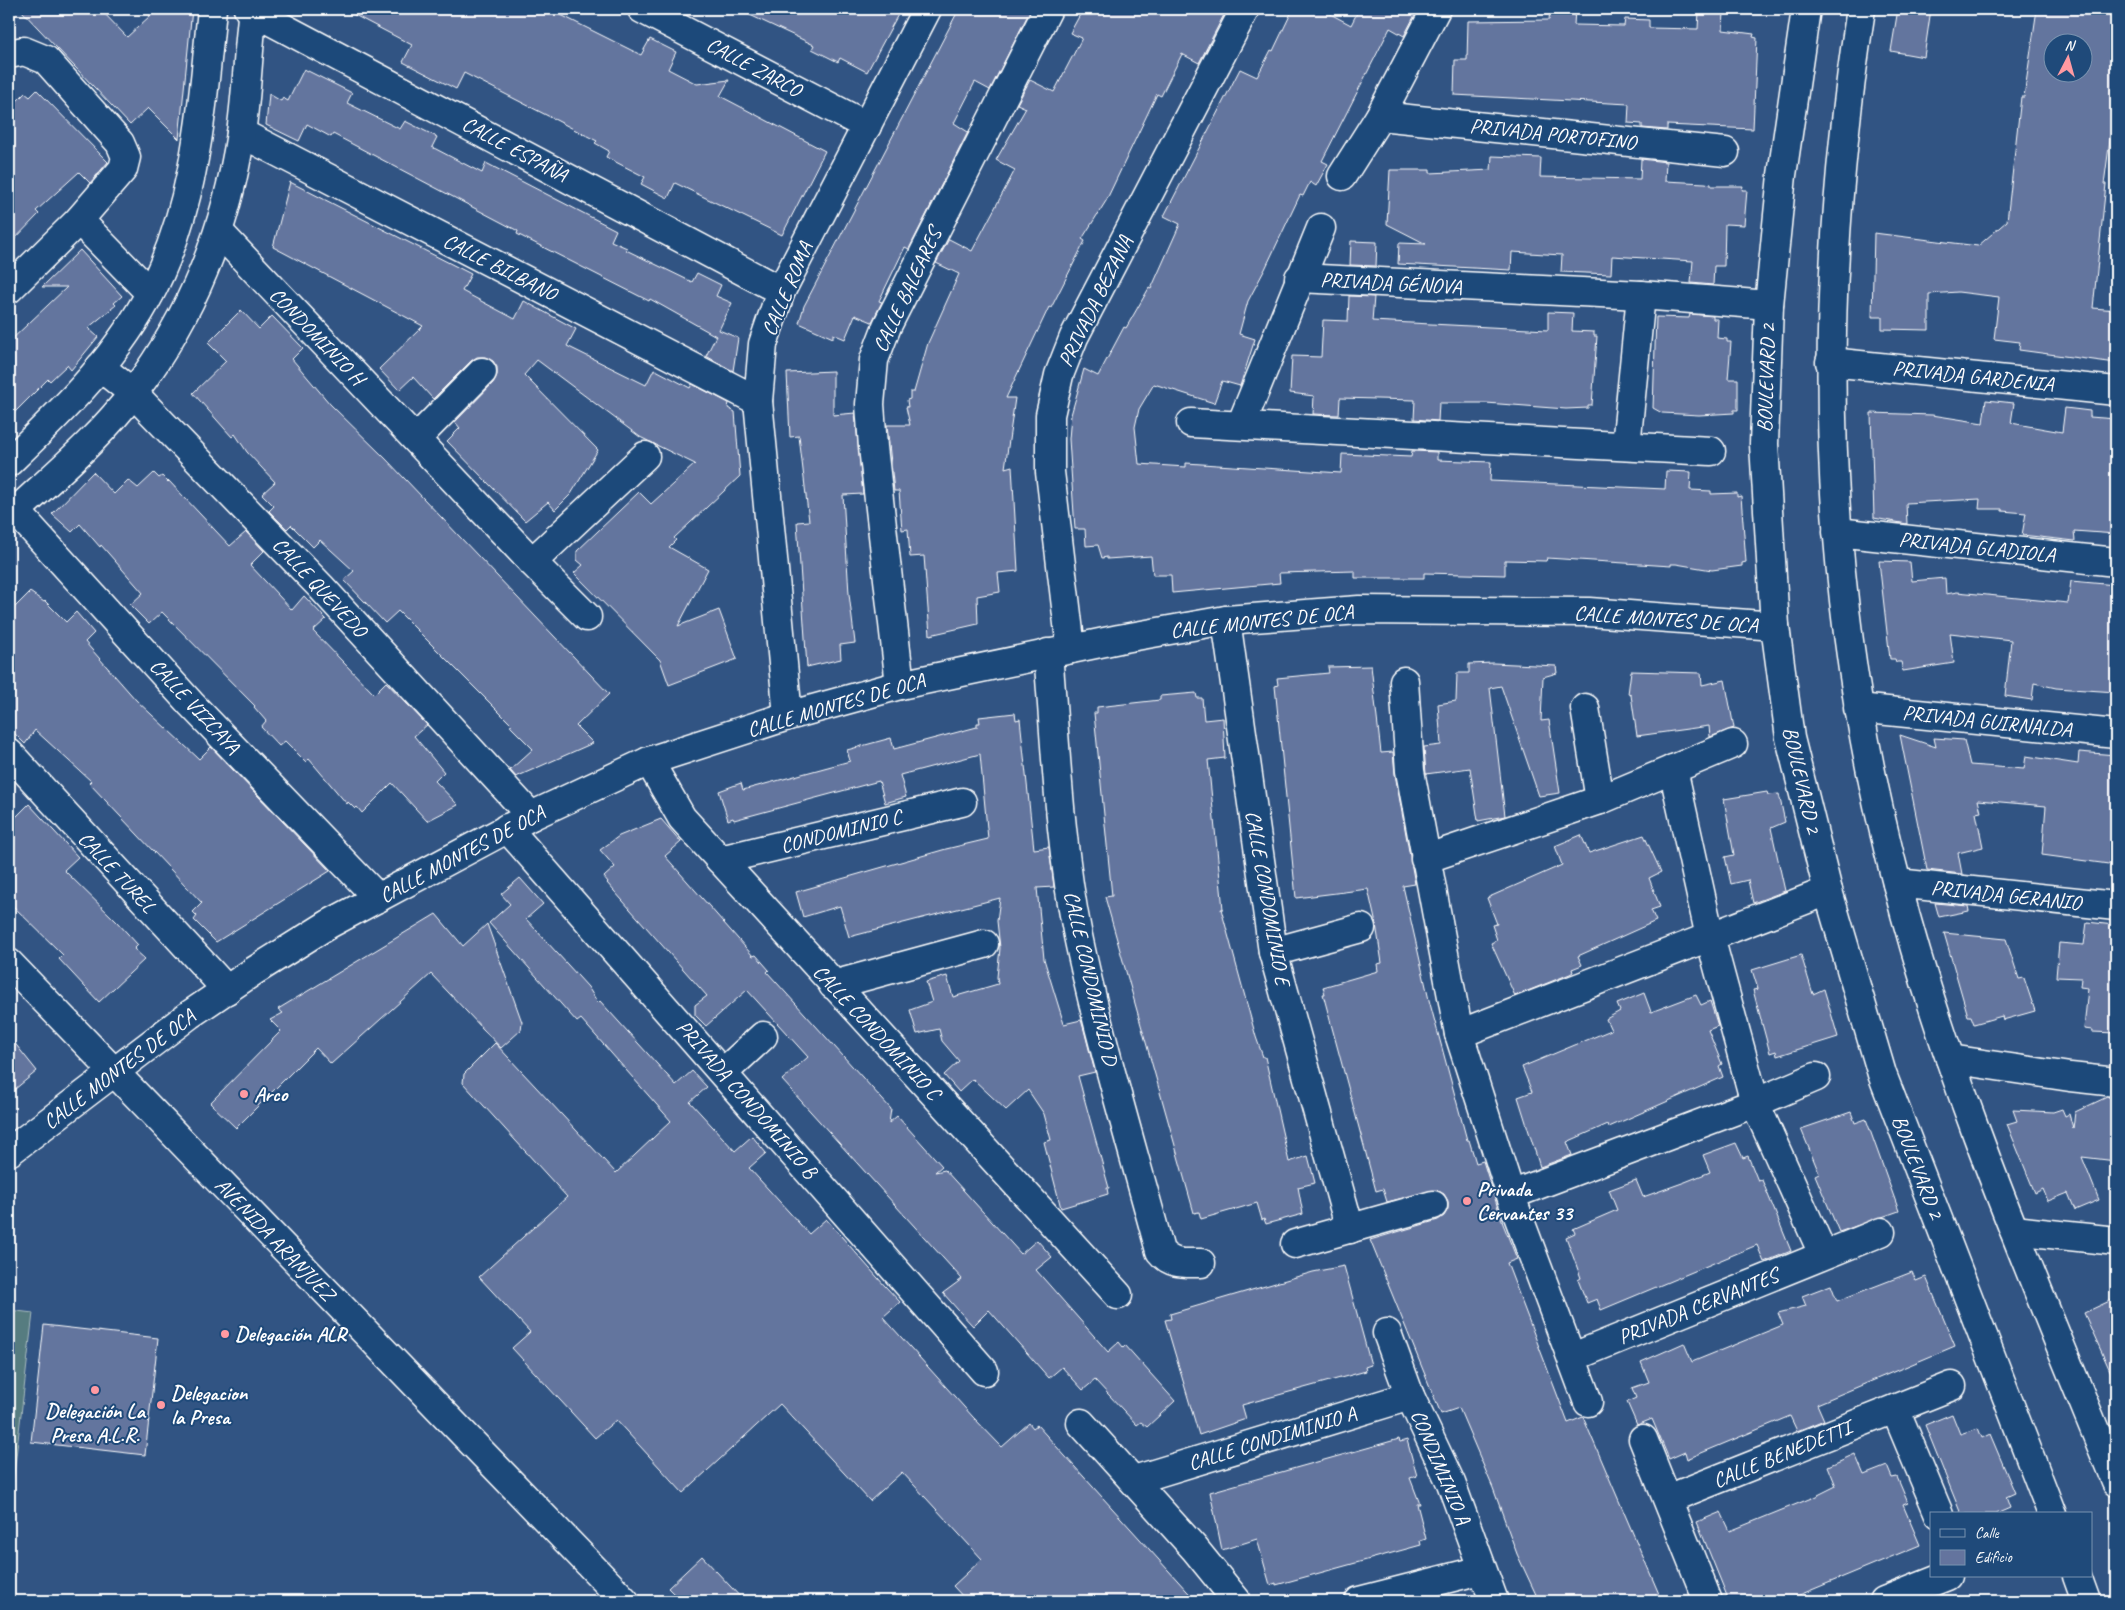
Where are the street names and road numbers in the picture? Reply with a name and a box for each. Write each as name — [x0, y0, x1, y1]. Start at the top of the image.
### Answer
street label: CALLE ZARCO — [702, 31, 808, 104]
street label: CALLE ESPAÑA — [458, 110, 573, 188]
street label: PRIVADA PORTOFINO — [1469, 112, 1640, 156]
street label: CALLE BALEARES — [867, 220, 949, 356]
street label: CALLE BILBANO — [439, 227, 563, 308]
street label: PRIVADA BEZANA — [1052, 231, 1138, 371]
street label: CALLE ROMA — [756, 237, 819, 340]
street label: PRIVADA GÉNOVA — [1320, 266, 1463, 300]
street label: CONDOMINIO H — [264, 282, 372, 393]
street label: BOULEVARD 2 — [1751, 322, 1781, 433]
street label: PRIVADA GARDENIA — [1891, 355, 2056, 398]
street label: PRIVADA GLADIOLA — [1898, 526, 2058, 568]
street label: CALLE QUEVEDO — [267, 532, 375, 644]
street label: CALLE MONTES DE OCA — [1169, 598, 1356, 644]
street label: CALLE MONTES DE OCA — [1573, 600, 1760, 638]
street label: CALLE VIZCAYA — [144, 653, 246, 759]
street label: CALLE MONTES DE OCA — [744, 667, 929, 743]
street label: PRIVADA GUIRNALDA — [1901, 699, 2074, 743]
street label: BOULEVARD 2 — [1777, 724, 1827, 837]
street label: CALLE MONTES DE OCA — [375, 799, 551, 909]
street label: CONDOMINIO C — [778, 803, 907, 859]
street label: CALLE CONDOMINIO E — [1240, 809, 1297, 990]
street label: CALLE TUREL — [73, 826, 162, 919]
street label: PRIVADA GERANIO — [1930, 874, 2085, 916]
street label: CALLE CONDOMINIO D — [1058, 888, 1124, 1069]
street label: CALLE CONDOMINIO C — [808, 959, 948, 1107]
street label: CALLE MONTES DE OCA — [38, 1002, 201, 1135]
street label: PRIVADA CONDOMINIO B — [671, 1014, 824, 1185]
street label: BOULEVARD 2 — [1886, 1112, 1950, 1224]
street label: AVENIDA ARANJUEZ — [210, 1172, 342, 1308]
street label: PRIVADA CERVANTES — [1614, 1261, 1785, 1350]
street label: CALLE CONDIMINIO A — [1185, 1400, 1360, 1476]
street label: CONDIMINIO A — [1405, 1406, 1477, 1529]
street label: CALLE BENEDETTI — [1709, 1413, 1859, 1494]

